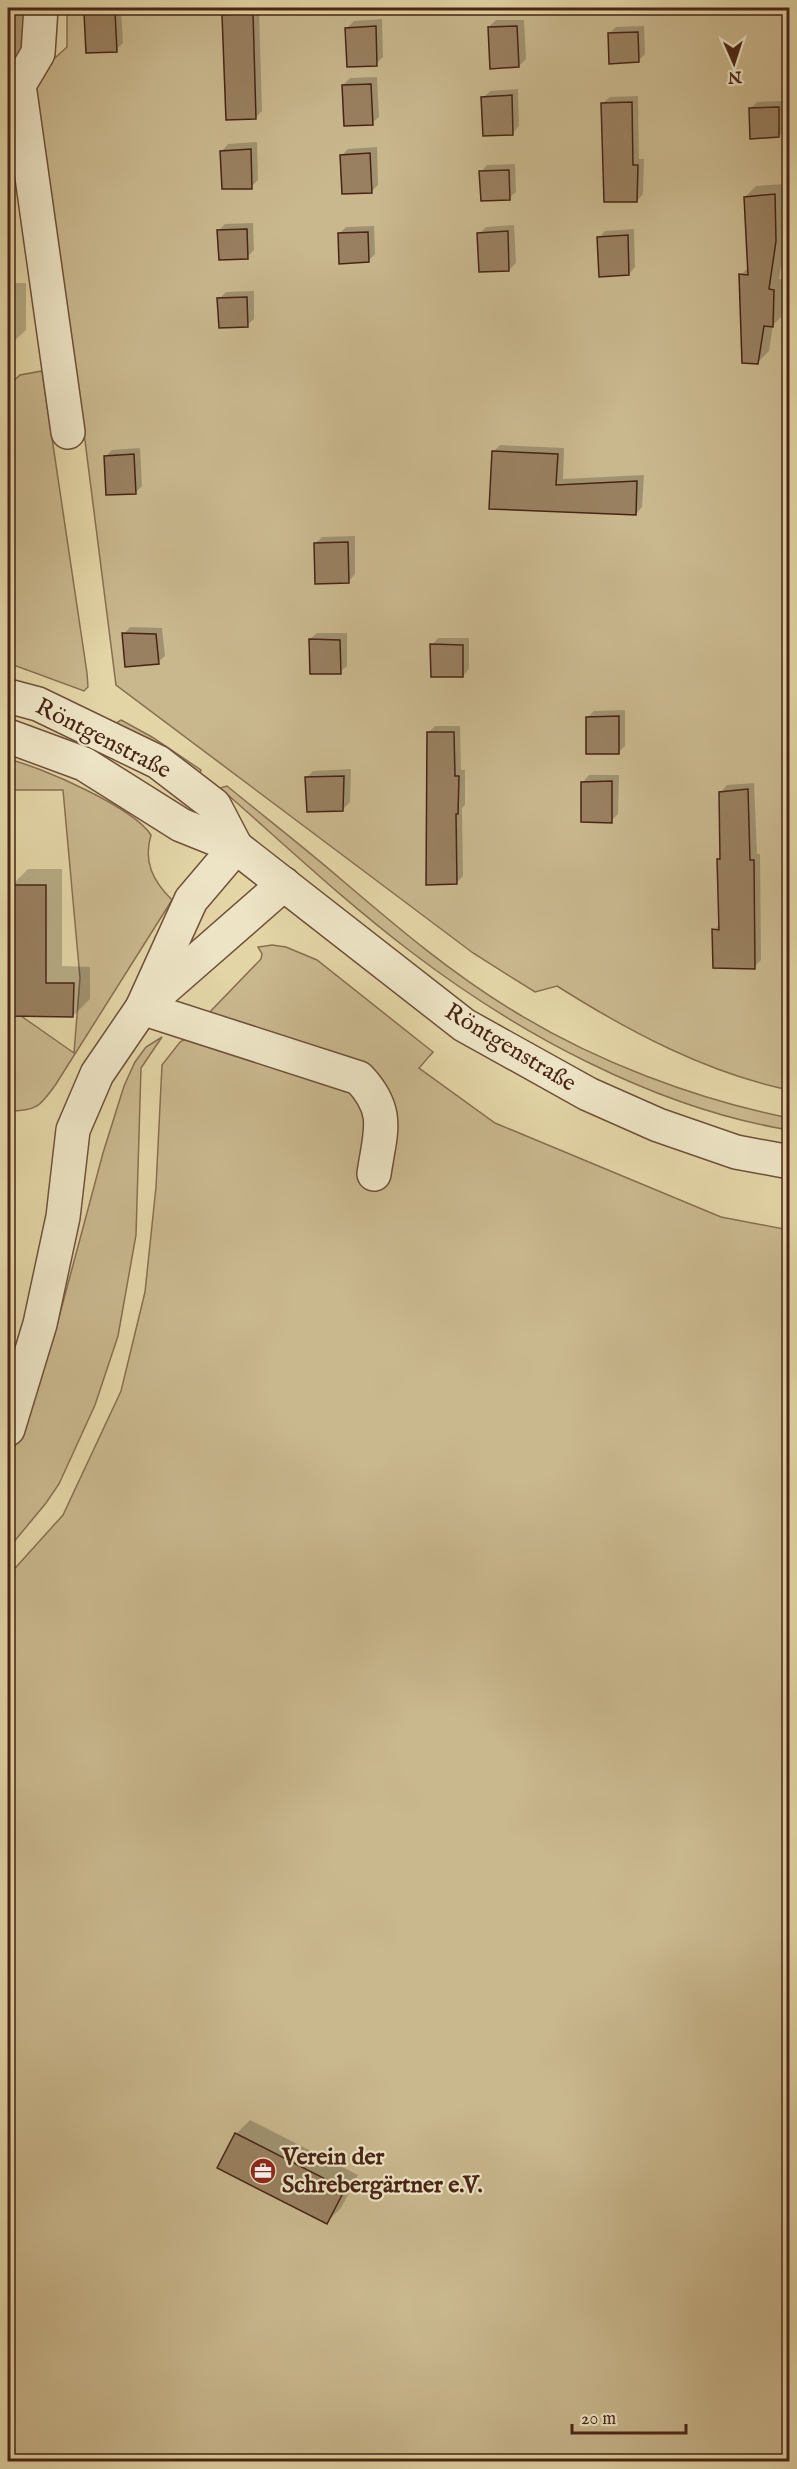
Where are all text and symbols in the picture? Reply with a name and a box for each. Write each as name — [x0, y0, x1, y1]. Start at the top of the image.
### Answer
north arrow — [704, 33, 764, 93]
text: N — [727, 66, 743, 86]
street label: Röntgenstraße — [30, 692, 176, 786]
street label: Röntgenstraße — [439, 997, 581, 1099]
place label: Verein der Schrebergärtner e.V. — [281, 2142, 483, 2201]
office icon: Verein der Schrebergärtner e.V. — [248, 2156, 278, 2186]
scale bar — [572, 2397, 686, 2435]
text: 20 m — [581, 2408, 616, 2431]

